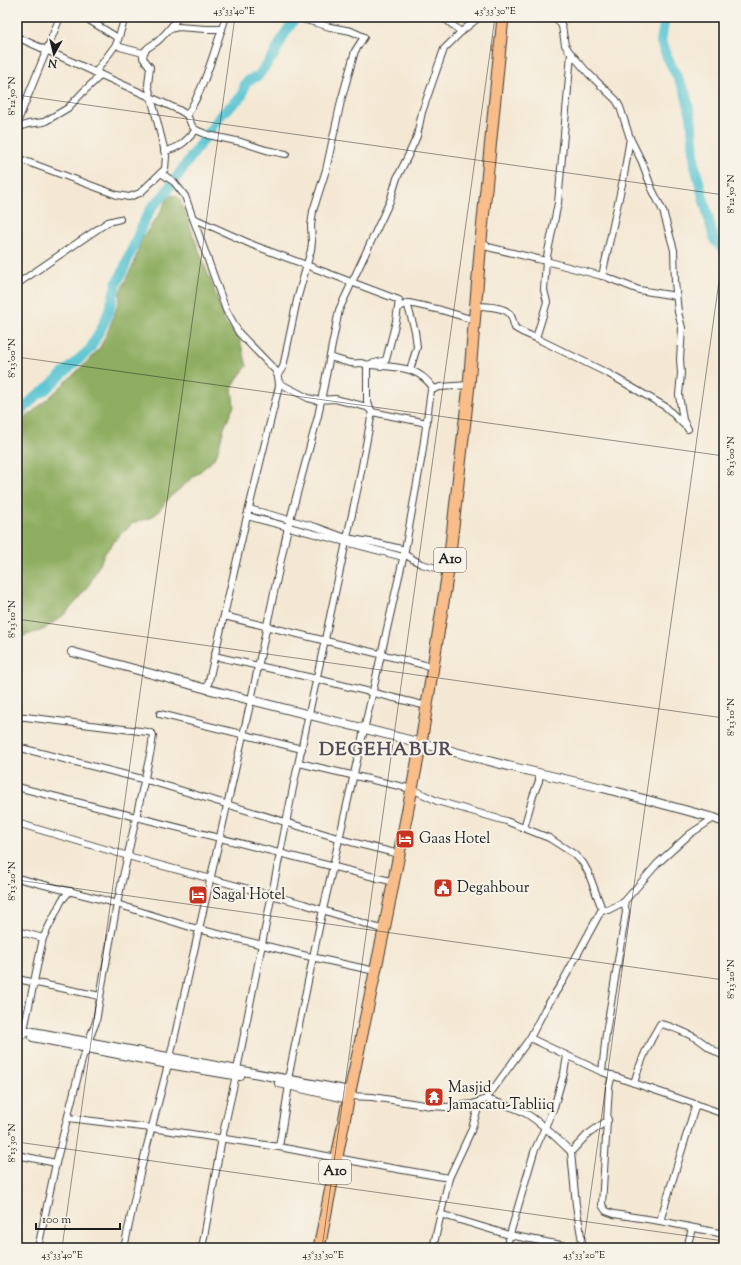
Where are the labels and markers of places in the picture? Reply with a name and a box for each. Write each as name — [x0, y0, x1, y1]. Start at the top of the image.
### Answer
hotel icon: Gaas Hotel — [394, 828, 416, 850]
place label: Gaas Hotel — [419, 829, 490, 850]
public building icon: Degahbour — [432, 877, 454, 899]
place label: Degahbour — [457, 878, 530, 899]
hotel icon: Sagal Hotel — [187, 884, 209, 906]
place label: Sagal Hotel — [212, 885, 286, 906]
place label: Masjid Jamacatu-Tabliiq — [447, 1078, 555, 1116]
temple icon: Masjid Jamacatu-Tabliiq — [423, 1086, 445, 1108]

